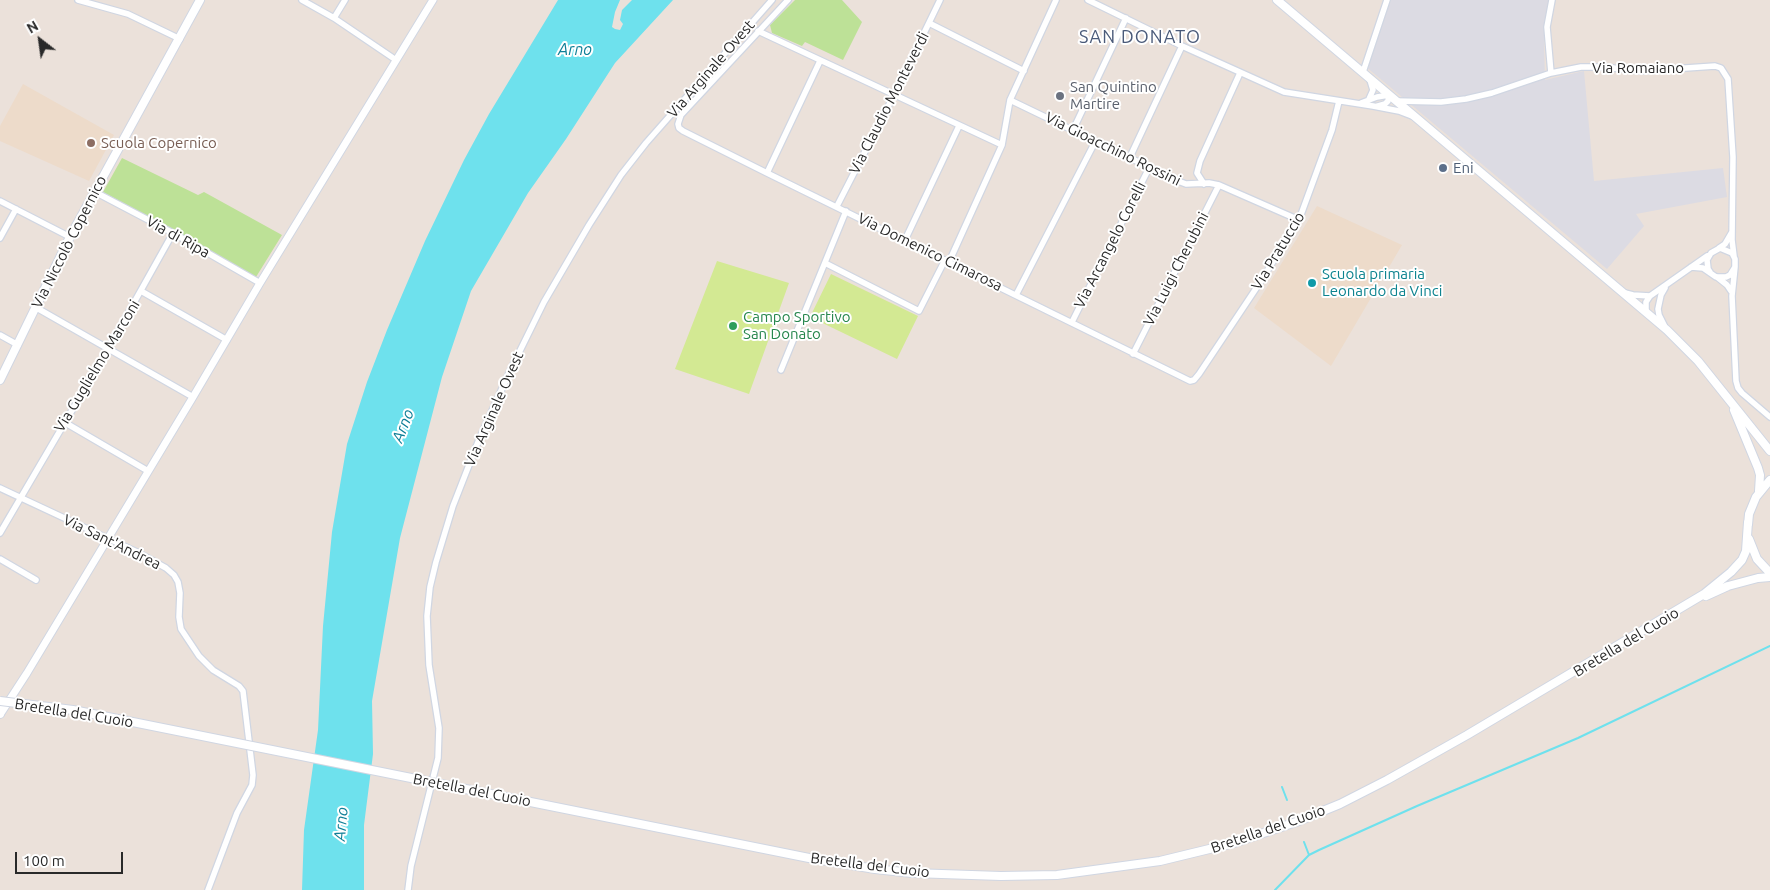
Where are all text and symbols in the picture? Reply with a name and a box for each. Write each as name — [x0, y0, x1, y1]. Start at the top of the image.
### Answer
north arrow — [15, 15, 65, 65]
street label: Via Arginale Ovest — [664, 16, 758, 122]
text: N — [24, 17, 41, 37]
district label: SAN DONATO — [1078, 26, 1202, 48]
street label: Via Claudio Monteverdi — [845, 29, 933, 177]
water label: Arno — [558, 40, 592, 60]
street label: Via Romaiano — [1592, 59, 1684, 77]
place label: San Quintino Martire — [1070, 78, 1157, 113]
marker: San Quintino Martire — [1054, 90, 1066, 102]
street label: Via Gioacchino Rossini — [1042, 108, 1184, 190]
place label: Scuola Copernico — [101, 134, 217, 152]
marker: Scuola Copernico — [85, 137, 97, 149]
place label: Eni — [1453, 159, 1474, 177]
marker: Eni — [1437, 162, 1449, 174]
street label: Via Niccolò Copernico — [28, 173, 110, 311]
street label: Via Arcangelo Corelli — [1070, 179, 1150, 311]
street label: Via Domenico Cimarosa — [855, 209, 1005, 295]
street label: Via Luigi Cherubini — [1140, 209, 1212, 329]
street label: Via Pratuccio — [1248, 209, 1308, 293]
street label: Via di Ripa — [143, 212, 213, 262]
place label: Scuola primaria Leonardo da Vinci — [1322, 265, 1442, 300]
marker: Scuola primaria Leonardo da Vinci — [1306, 277, 1318, 289]
street label: Via Guglielmo Marconi — [50, 297, 144, 435]
place label: Campo Sportivo San Donato — [743, 308, 851, 343]
marker: Campo Sportivo San Donato — [727, 320, 739, 332]
street label: Via Arginale Ovest — [461, 349, 527, 469]
water label: Arno — [388, 407, 418, 445]
street label: Via Sant'Andrea — [60, 511, 164, 573]
street label: Bretella del Cuoio — [1570, 603, 1682, 681]
street label: Bretella del Cuoio — [13, 695, 135, 731]
street label: Bretella del Cuoio — [411, 770, 533, 810]
street label: Bretella del Cuoio — [1208, 801, 1328, 857]
water label: Arno — [330, 806, 352, 842]
scale bar — [18, 842, 125, 874]
street label: Bretella del Cuoio — [809, 849, 931, 881]
text: 100 m — [23, 852, 65, 869]

